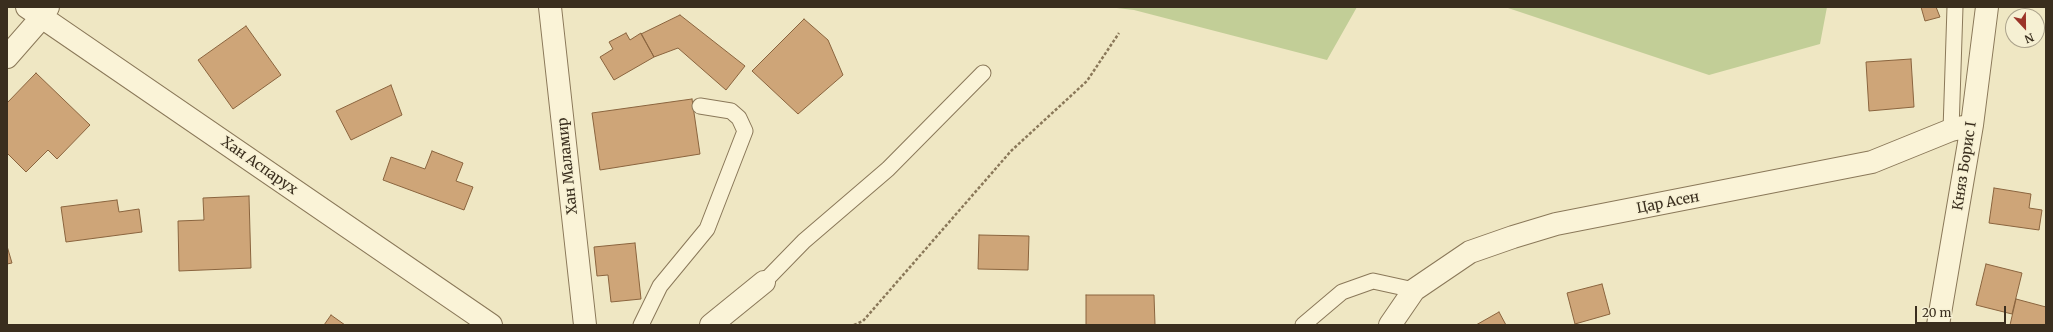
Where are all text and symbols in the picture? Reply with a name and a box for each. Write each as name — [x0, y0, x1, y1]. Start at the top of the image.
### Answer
north arrow — [2005, 8, 2045, 48]
text: N — [2022, 30, 2036, 46]
street label: Хан Маламир — [555, 117, 581, 215]
street label: Княз Борис I — [1950, 120, 1980, 212]
street label: Хан Аспарух — [218, 134, 300, 198]
street label: Цар Асен — [1635, 189, 1701, 217]
scale bar — [1917, 298, 2008, 324]
text: 20 m — [1922, 305, 1951, 320]

